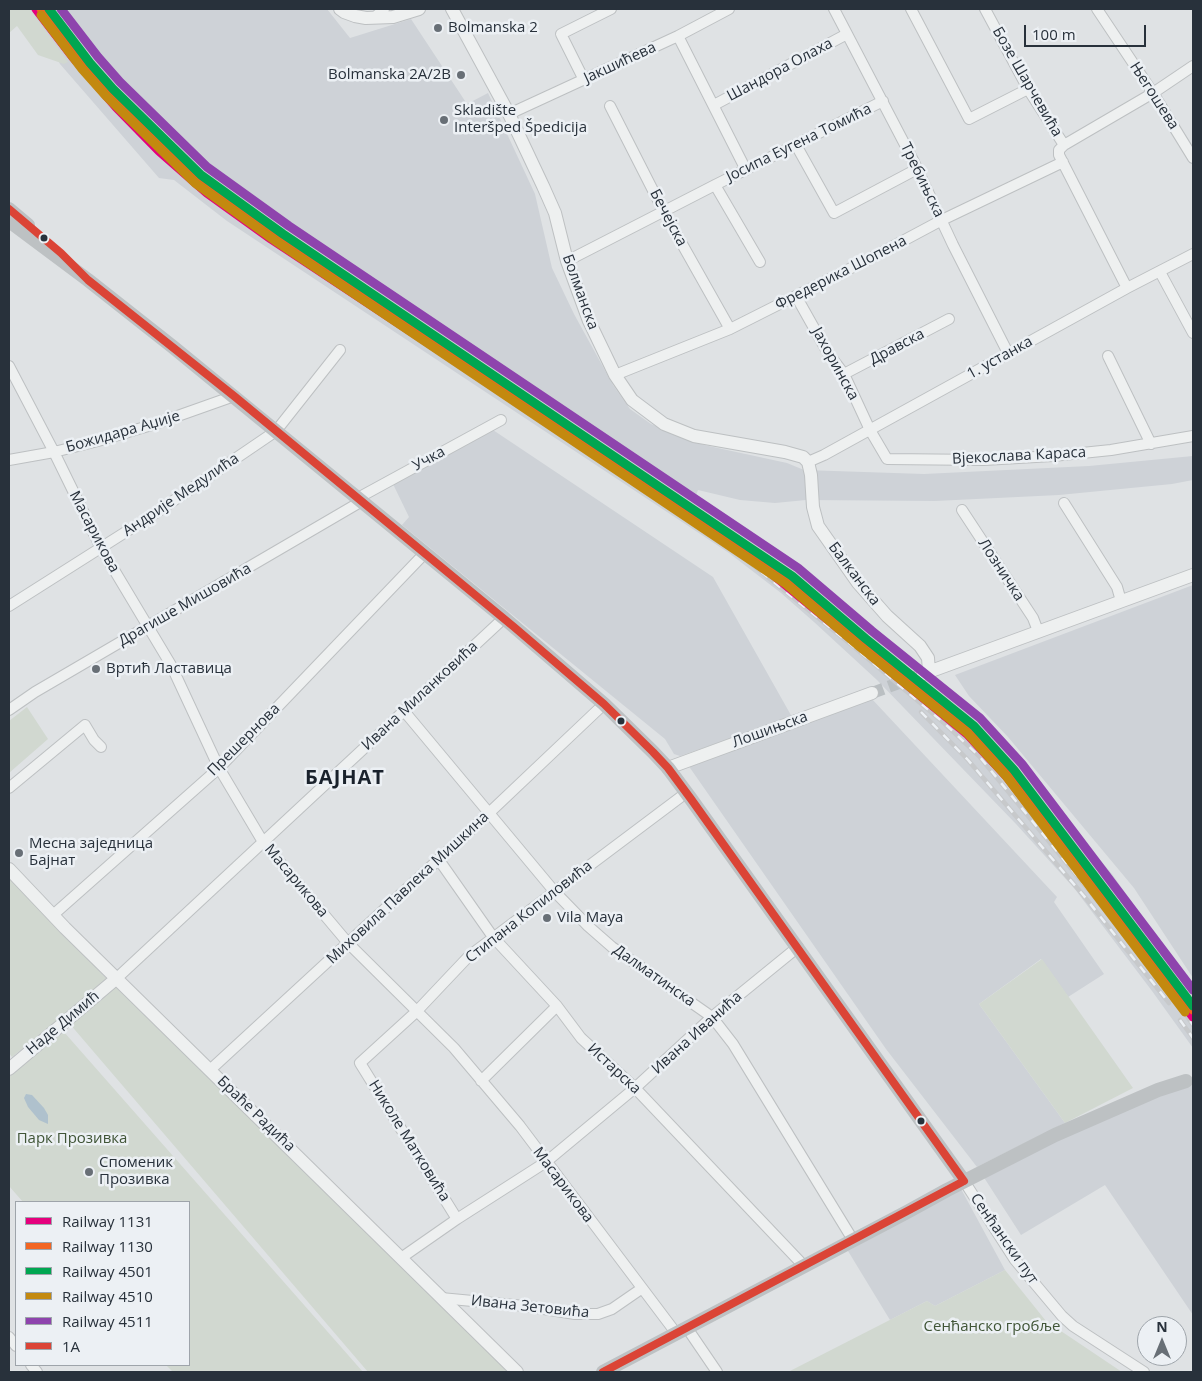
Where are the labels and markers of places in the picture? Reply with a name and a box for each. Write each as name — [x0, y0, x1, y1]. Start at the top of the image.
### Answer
place label: Bolmanska 2 — [448, 19, 538, 37]
marker: Bolmanska 2 — [432, 22, 444, 34]
place label: Bolmanska 2A/2B — [328, 66, 451, 84]
marker: Bolmanska 2A/2B — [455, 69, 467, 81]
place label: Skladište Interšped Špedicija — [454, 102, 587, 137]
marker: Skladište Interšped Špedicija — [438, 114, 450, 126]
unlabelled marker — [39, 233, 49, 243]
place label: Вртић Ластавица — [106, 660, 232, 678]
marker: Вртић Ластавица — [90, 663, 102, 675]
unlabelled marker — [616, 716, 626, 726]
place label: Месна заједница Бајнат — [29, 835, 153, 870]
marker: Месна заједница Бајнат — [13, 847, 25, 859]
place label: Vila Maya — [557, 909, 623, 927]
marker: Vila Maya — [541, 912, 553, 924]
unlabelled marker — [916, 1116, 926, 1126]
place label: Споменик Прозивка — [99, 1154, 173, 1189]
marker: Споменик Прозивка — [83, 1166, 95, 1178]

